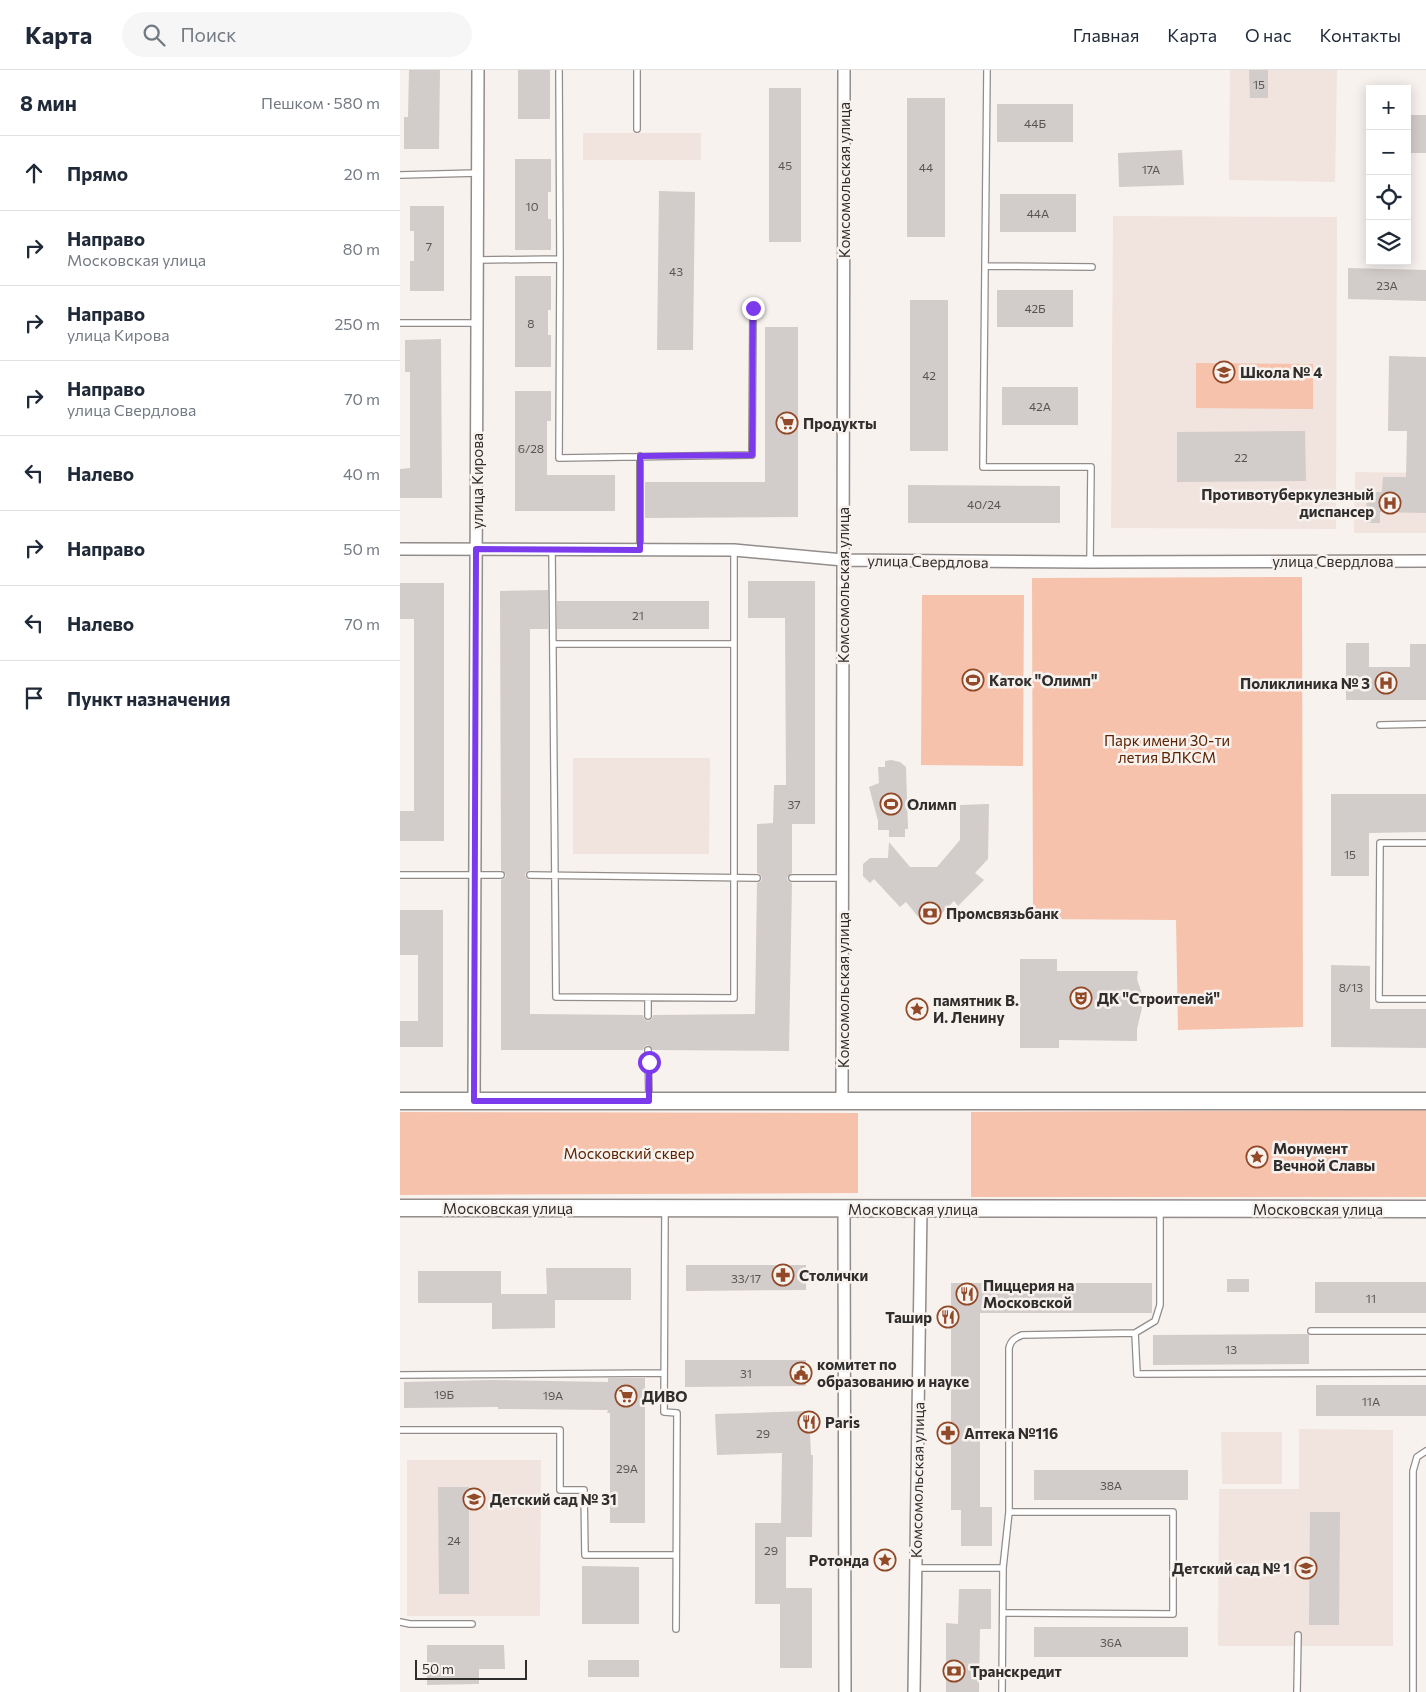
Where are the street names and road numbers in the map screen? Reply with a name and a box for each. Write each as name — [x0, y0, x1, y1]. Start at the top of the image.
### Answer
street label: Комсомольская улица — [835, 102, 853, 258]
street label: улица Кирова — [468, 433, 486, 529]
street label: Комсомольская улица — [834, 507, 852, 663]
street label: улица Свердлова — [867, 551, 989, 571]
street label: улица Свердлова — [1272, 552, 1394, 570]
street label: Комсомольская улица — [834, 912, 852, 1068]
street label: Московская улица — [443, 1199, 573, 1217]
street label: Московская улица — [848, 1200, 978, 1218]
street label: Московская улица — [1253, 1200, 1383, 1218]
street label: Комсомольская улица — [907, 1402, 927, 1558]

